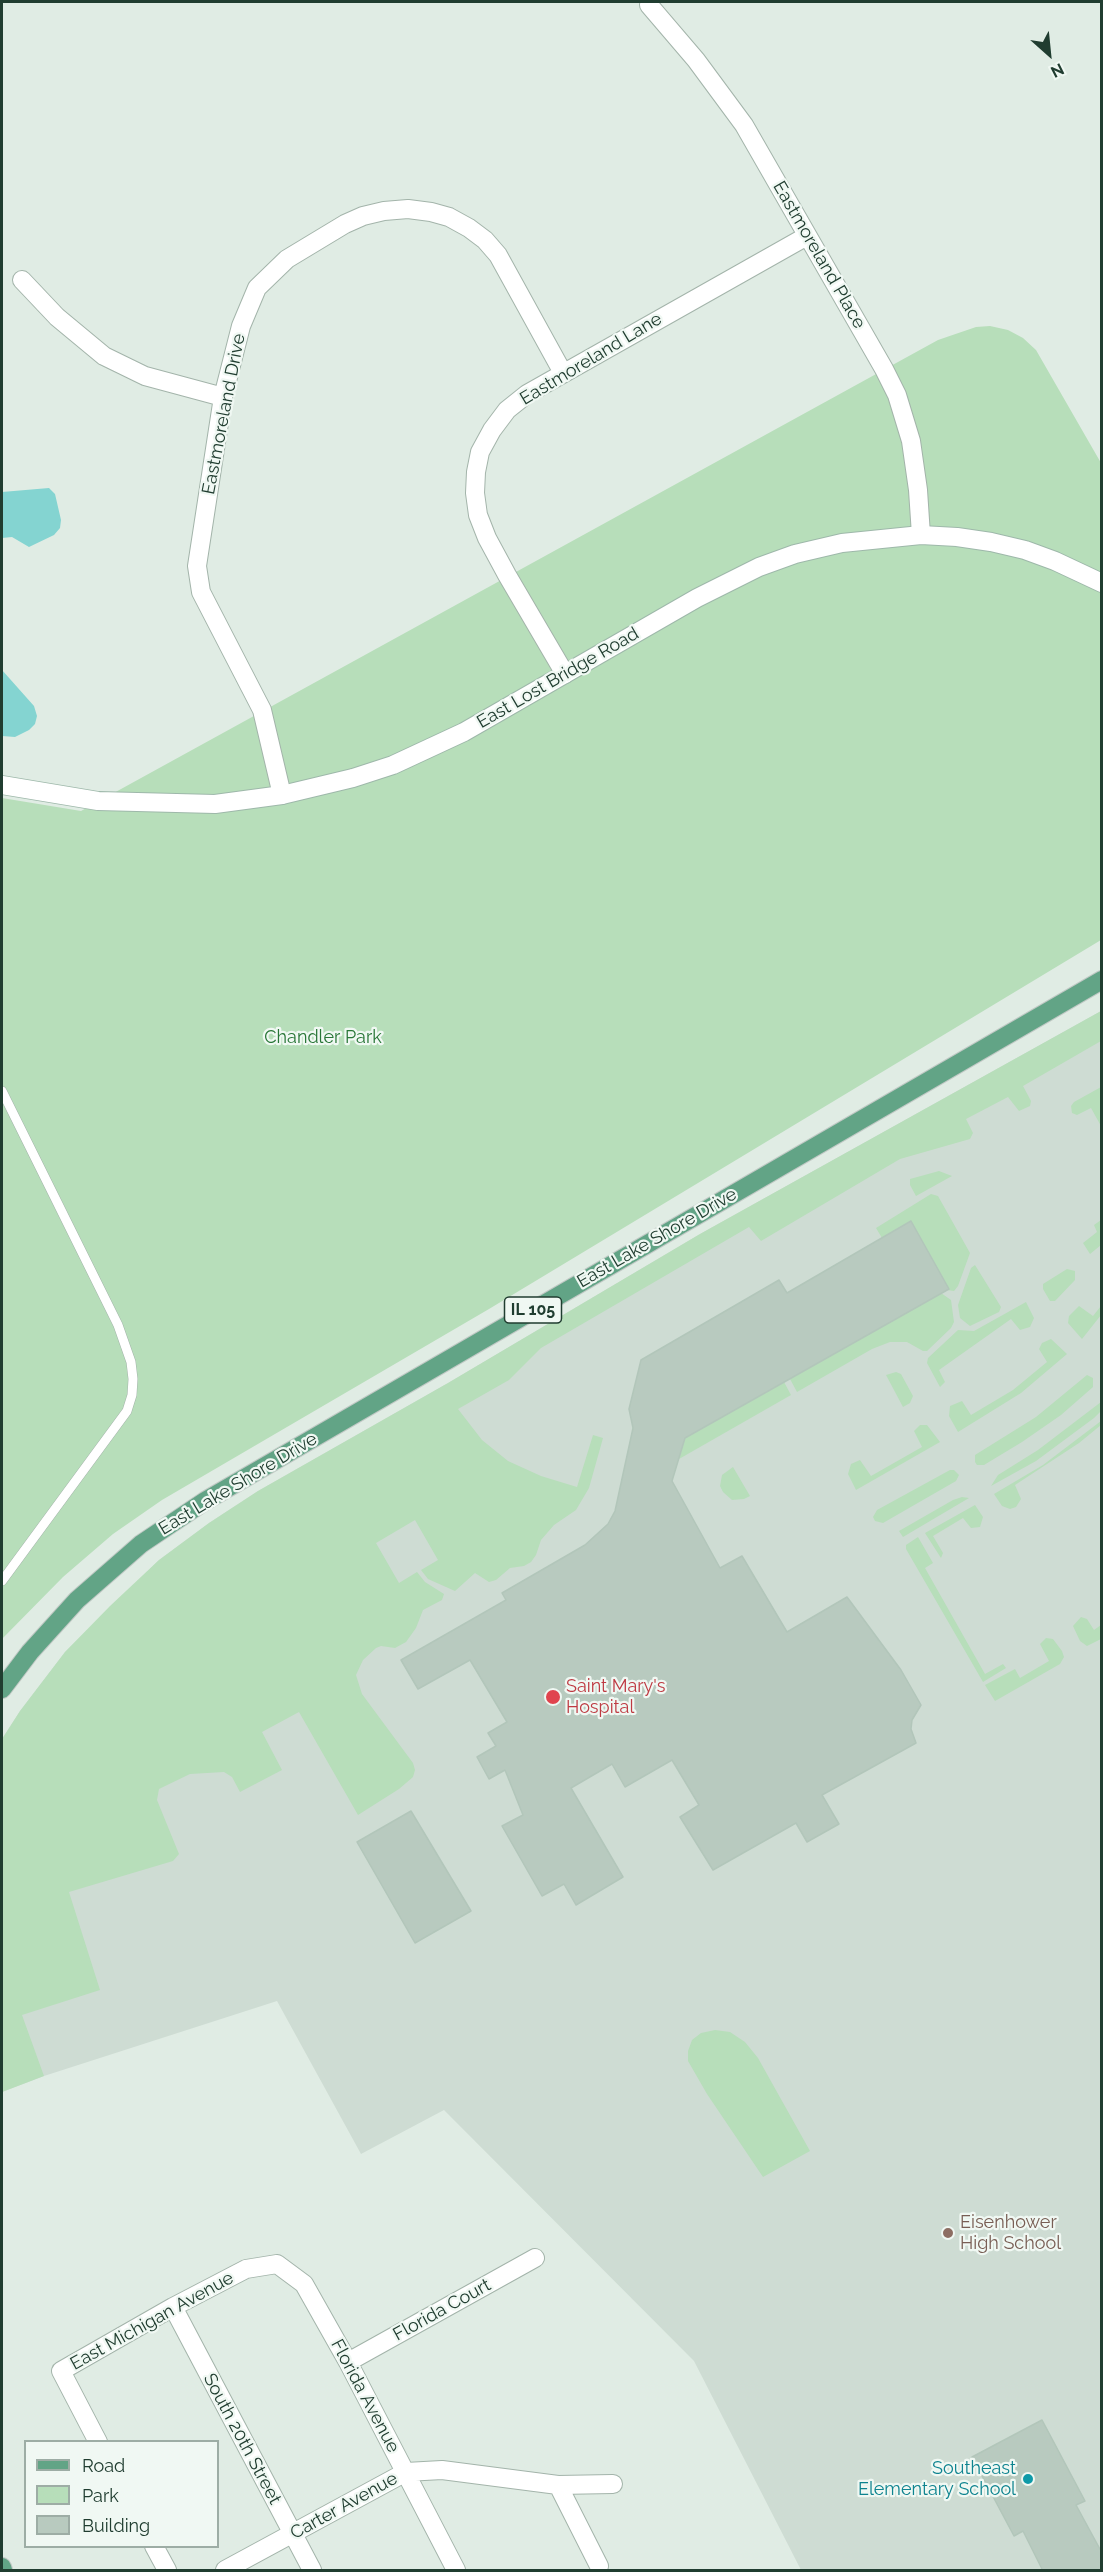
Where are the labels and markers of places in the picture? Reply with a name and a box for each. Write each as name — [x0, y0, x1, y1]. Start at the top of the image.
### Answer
place label: Saint Mary's Hospital — [566, 1676, 665, 1718]
marker: Saint Mary's Hospital — [544, 1688, 562, 1706]
place label: Eisenhower High School — [960, 2212, 1061, 2254]
marker: Eisenhower High School — [941, 2226, 955, 2240]
place label: Southeast Elementary School — [858, 2458, 1016, 2500]
marker: Southeast Elementary School — [1021, 2472, 1035, 2486]

